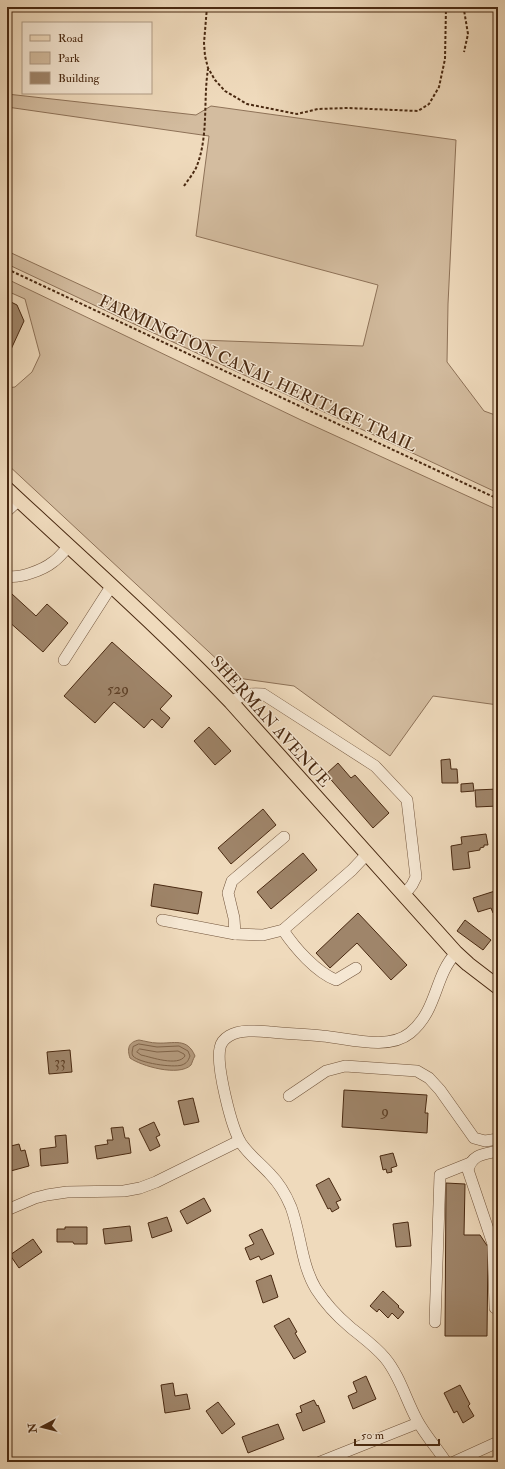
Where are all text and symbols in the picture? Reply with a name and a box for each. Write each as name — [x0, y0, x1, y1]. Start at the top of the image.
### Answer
legend — [22, 22, 152, 94]
text: Road — [58, 31, 83, 46]
text: Park — [58, 51, 80, 66]
text: Building — [58, 71, 101, 86]
street label: FARMINGTON CANAL HERITAGE TRAIL — [96, 290, 421, 457]
street label: SHERMAN AVENUE — [206, 651, 335, 791]
house number: 529 — [107, 680, 129, 699]
house number: 33 — [54, 1053, 66, 1072]
house number: 9 — [380, 1102, 389, 1121]
north arrow — [22, 1407, 62, 1447]
text: N — [25, 1421, 40, 1435]
scale bar — [355, 1421, 439, 1447]
text: 50 m — [361, 1428, 385, 1443]

